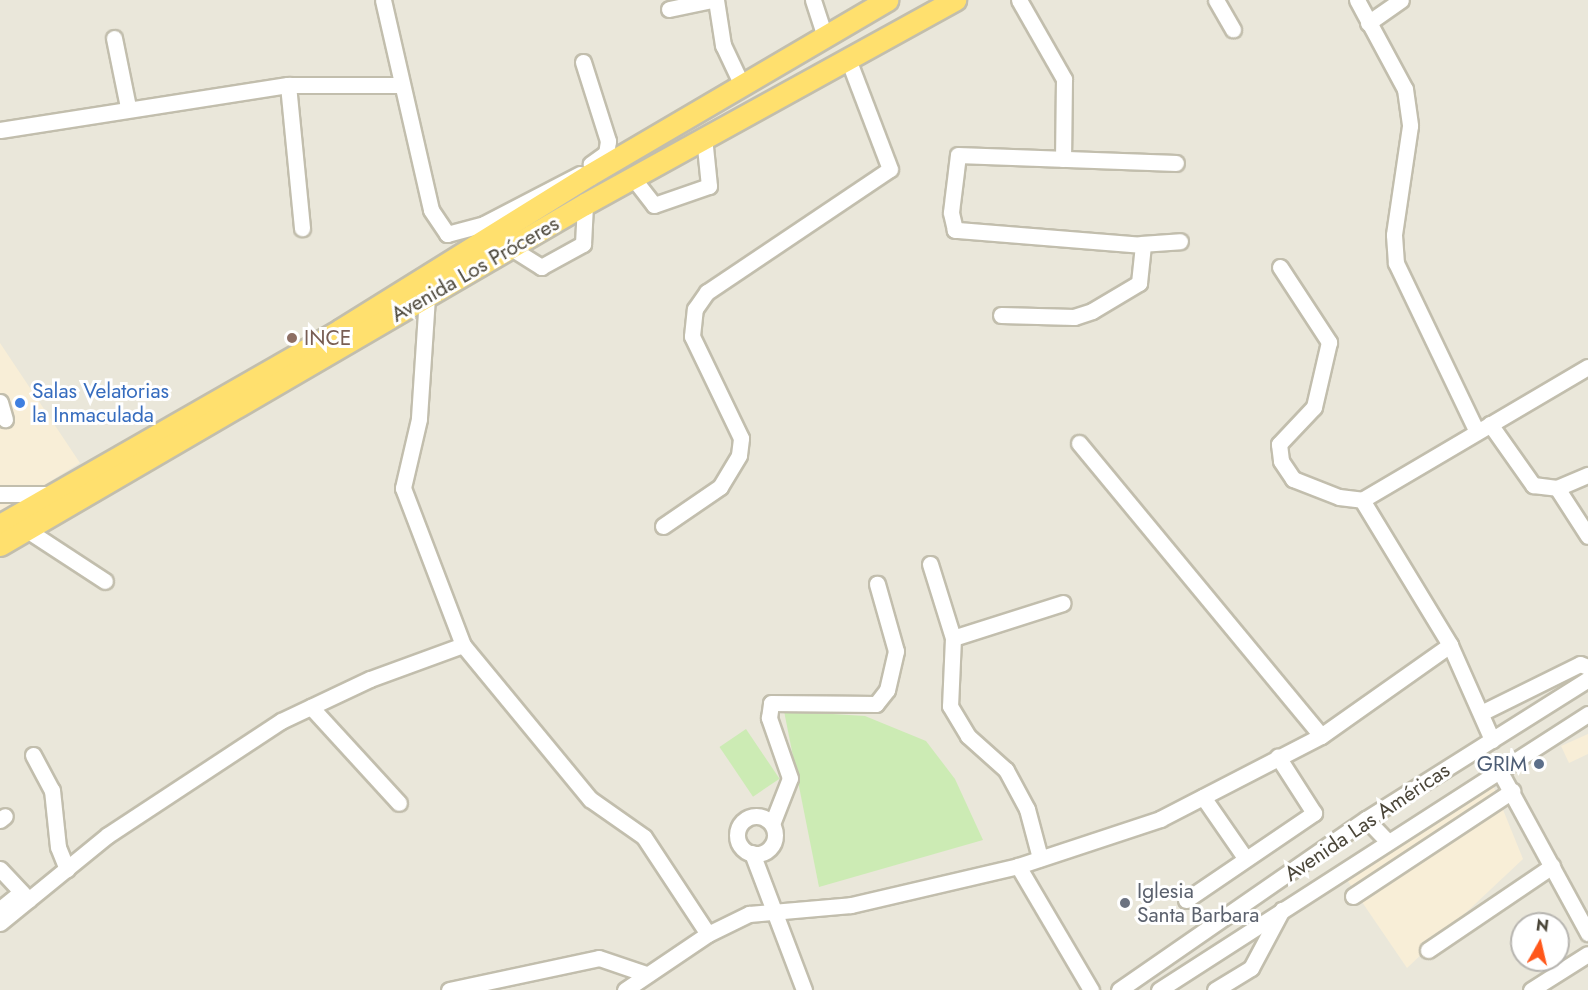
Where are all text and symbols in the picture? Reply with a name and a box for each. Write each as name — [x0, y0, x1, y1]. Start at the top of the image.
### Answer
street label: Avenida Los Próceres — [387, 211, 563, 327]
place label: INCE — [304, 325, 351, 351]
marker: INCE — [285, 331, 299, 345]
place label: Salas Velatorias la Inmaculada — [32, 378, 169, 428]
marker: Salas Velatorias la Inmaculada — [13, 396, 27, 410]
place label: GRIM — [1477, 751, 1527, 777]
street label: Avenida Las Américas — [1280, 757, 1454, 887]
marker: GRIM — [1532, 757, 1546, 771]
place label: Iglesia Santa Barbara — [1137, 878, 1259, 928]
marker: Iglesia Santa Barbara — [1118, 896, 1132, 910]
north arrow — [1510, 912, 1570, 972]
text: N — [1534, 913, 1550, 938]

